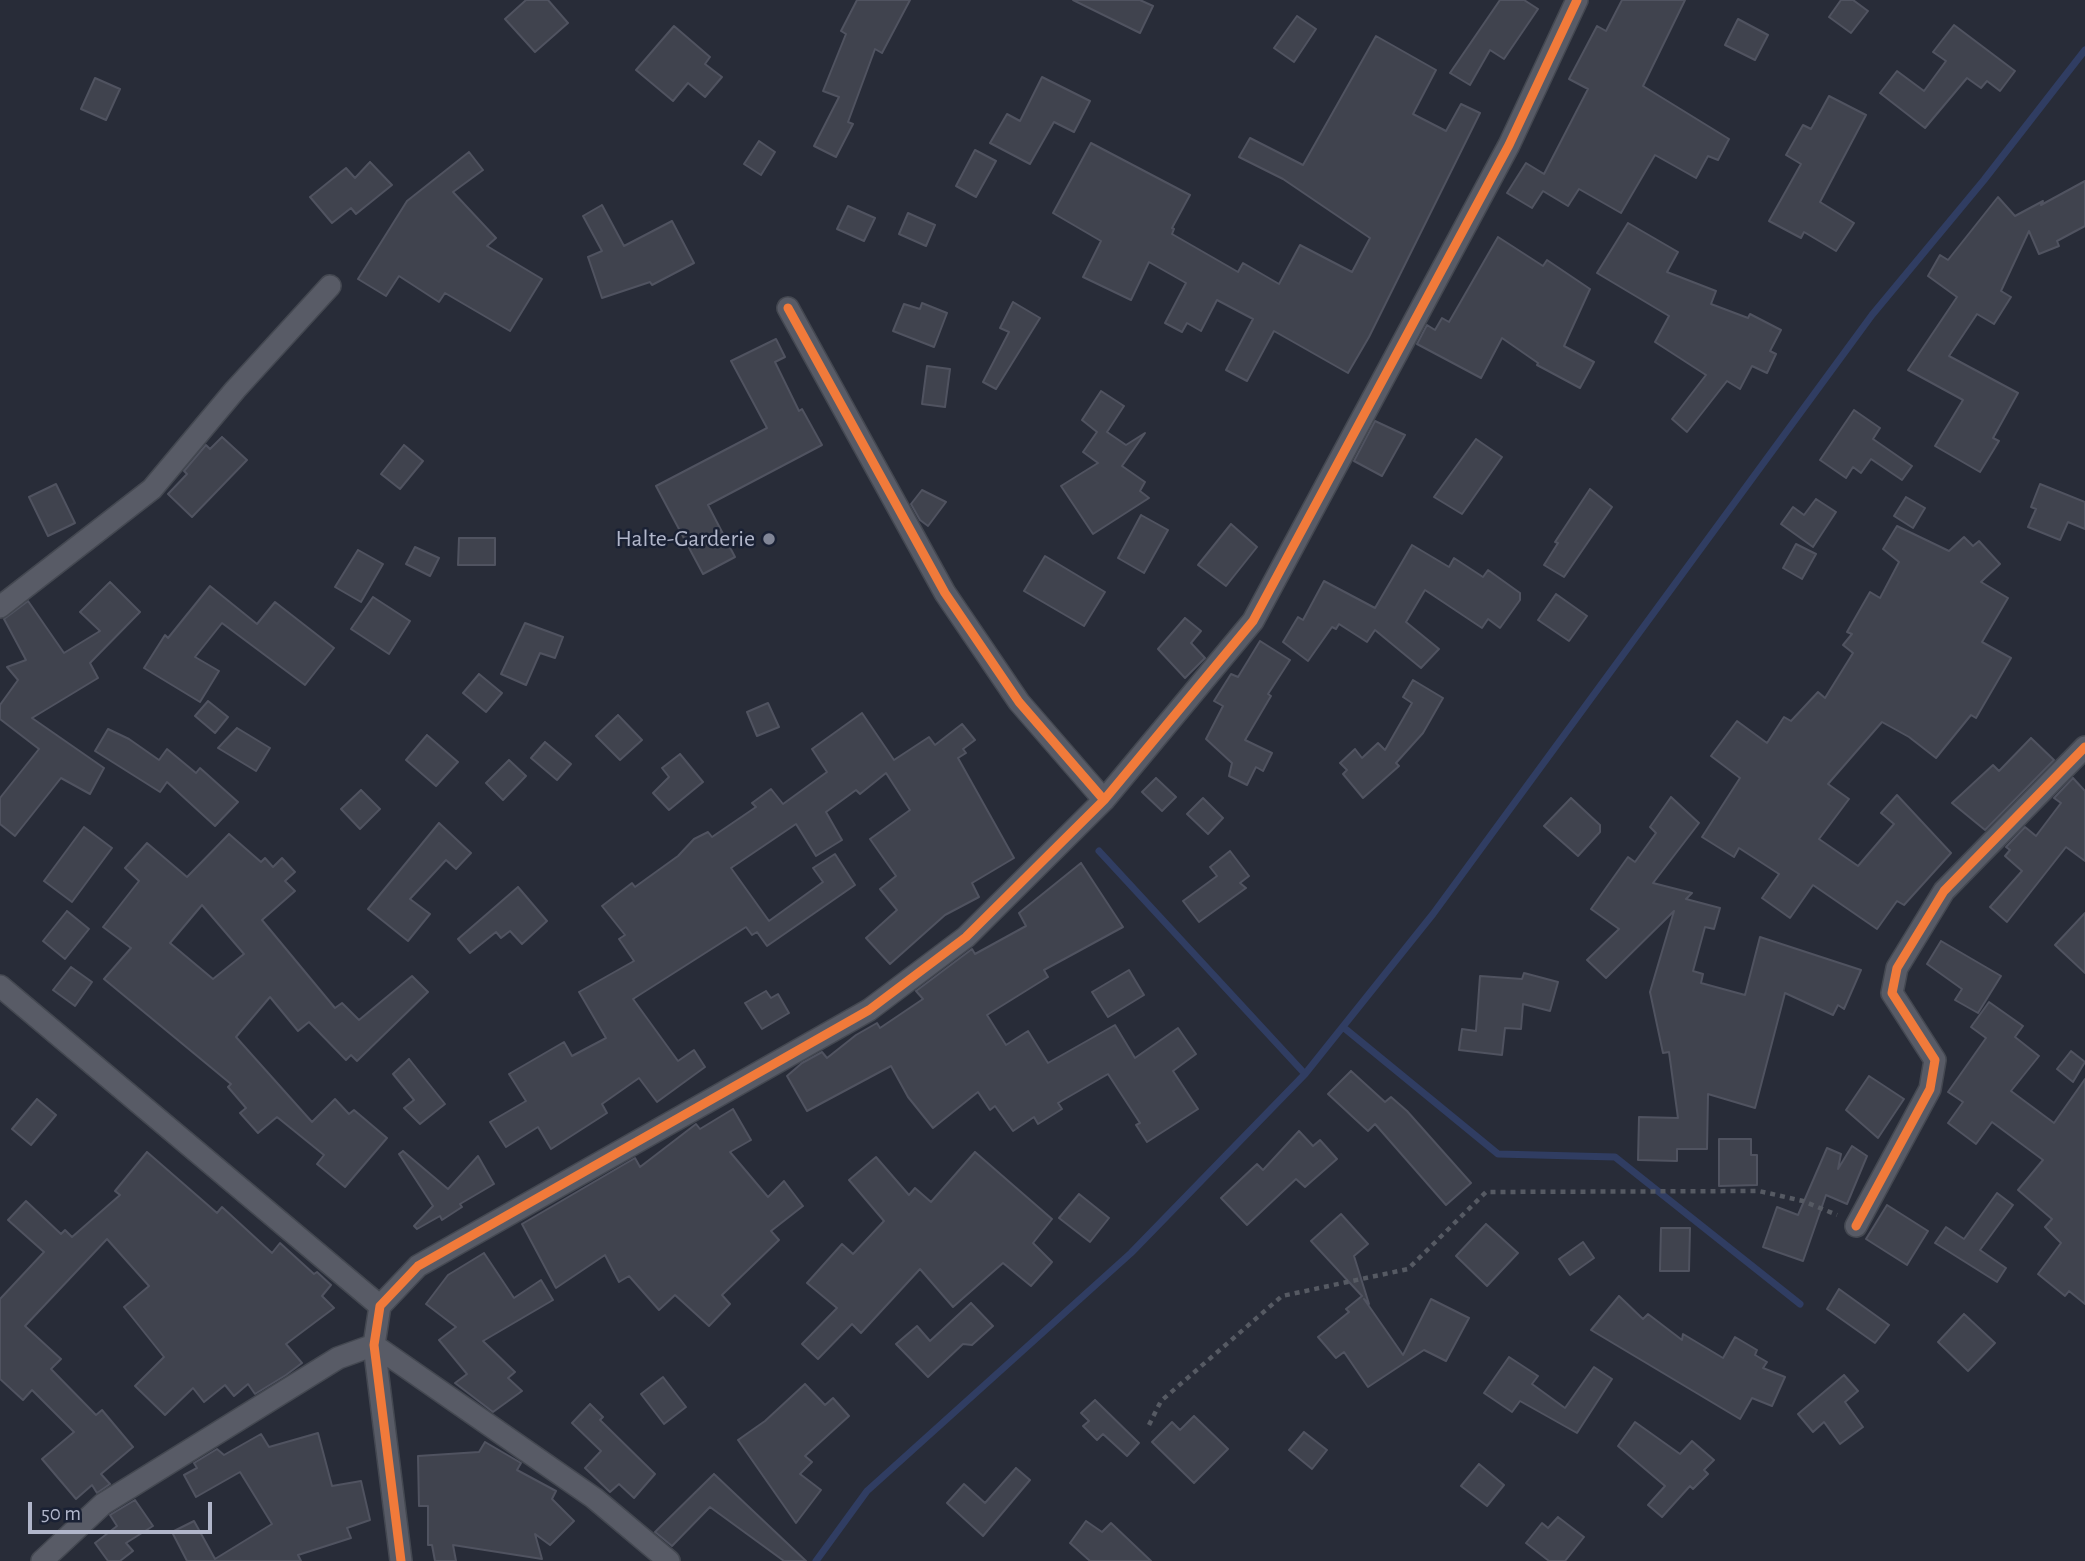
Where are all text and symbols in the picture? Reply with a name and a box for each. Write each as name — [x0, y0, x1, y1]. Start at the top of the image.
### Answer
place label: Halte-Garderie — [615, 525, 755, 553]
marker: Halte-Garderie — [761, 531, 777, 547]
scale bar — [32, 1488, 215, 1532]
text: 50 m — [41, 1503, 81, 1524]

